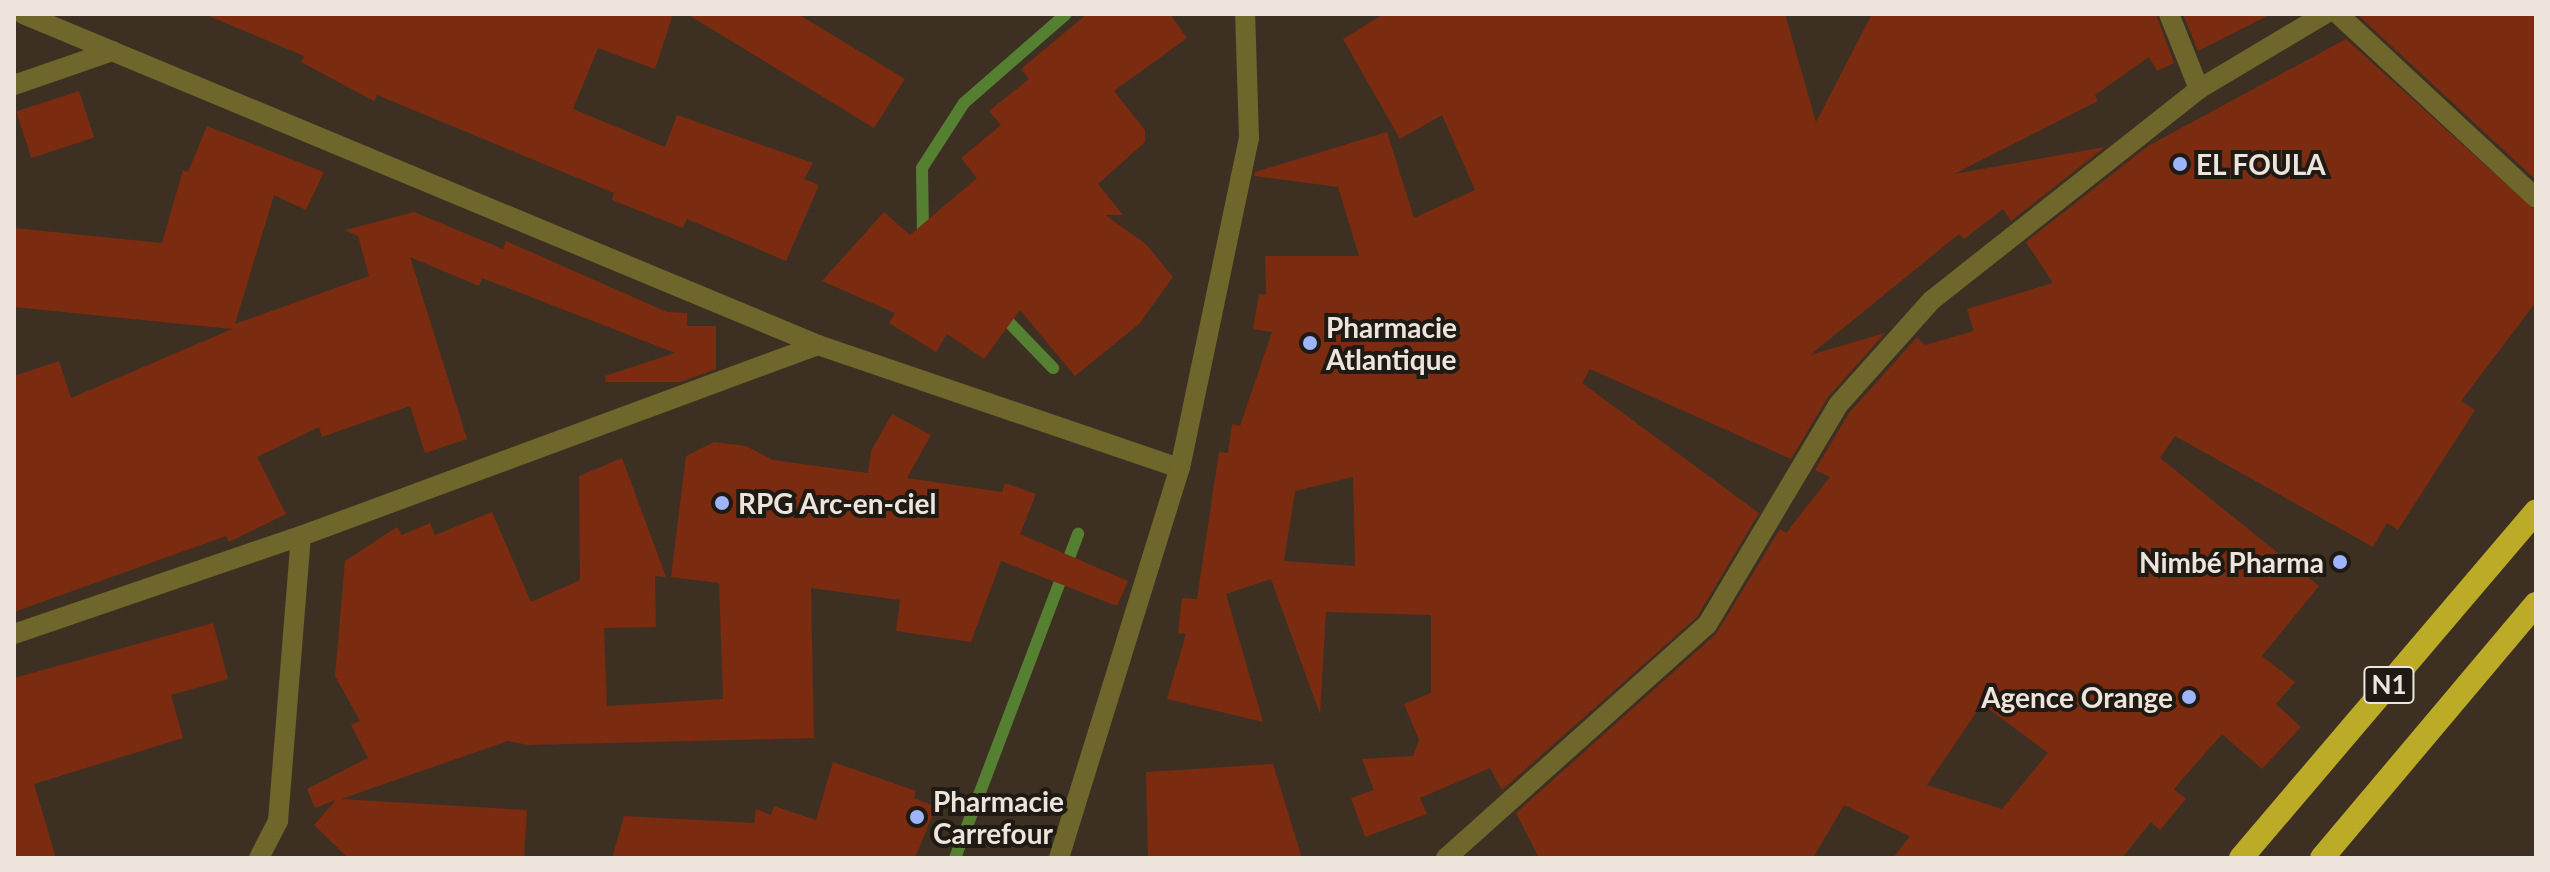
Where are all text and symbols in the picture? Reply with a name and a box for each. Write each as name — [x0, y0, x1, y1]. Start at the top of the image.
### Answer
place label: EL FOULA — [2196, 147, 2327, 181]
marker: EL FOULA — [2171, 155, 2189, 173]
place label: Pharmacie Atlantique — [1326, 310, 1457, 376]
marker: Pharmacie Atlantique — [1301, 334, 1319, 352]
place label: RPG Arc-en-ciel — [738, 486, 937, 520]
marker: RPG Arc-en-ciel — [713, 494, 731, 512]
place label: Nimbé Pharma — [2139, 545, 2324, 579]
marker: Nimbé Pharma — [2331, 553, 2349, 571]
road number: N1 — [2363, 663, 2415, 707]
place label: Agence Orange — [1981, 680, 2173, 714]
marker: Agence Orange — [2180, 688, 2198, 706]
place label: Pharmacie Carrefour — [933, 784, 1064, 850]
marker: Pharmacie Carrefour — [908, 808, 926, 826]

